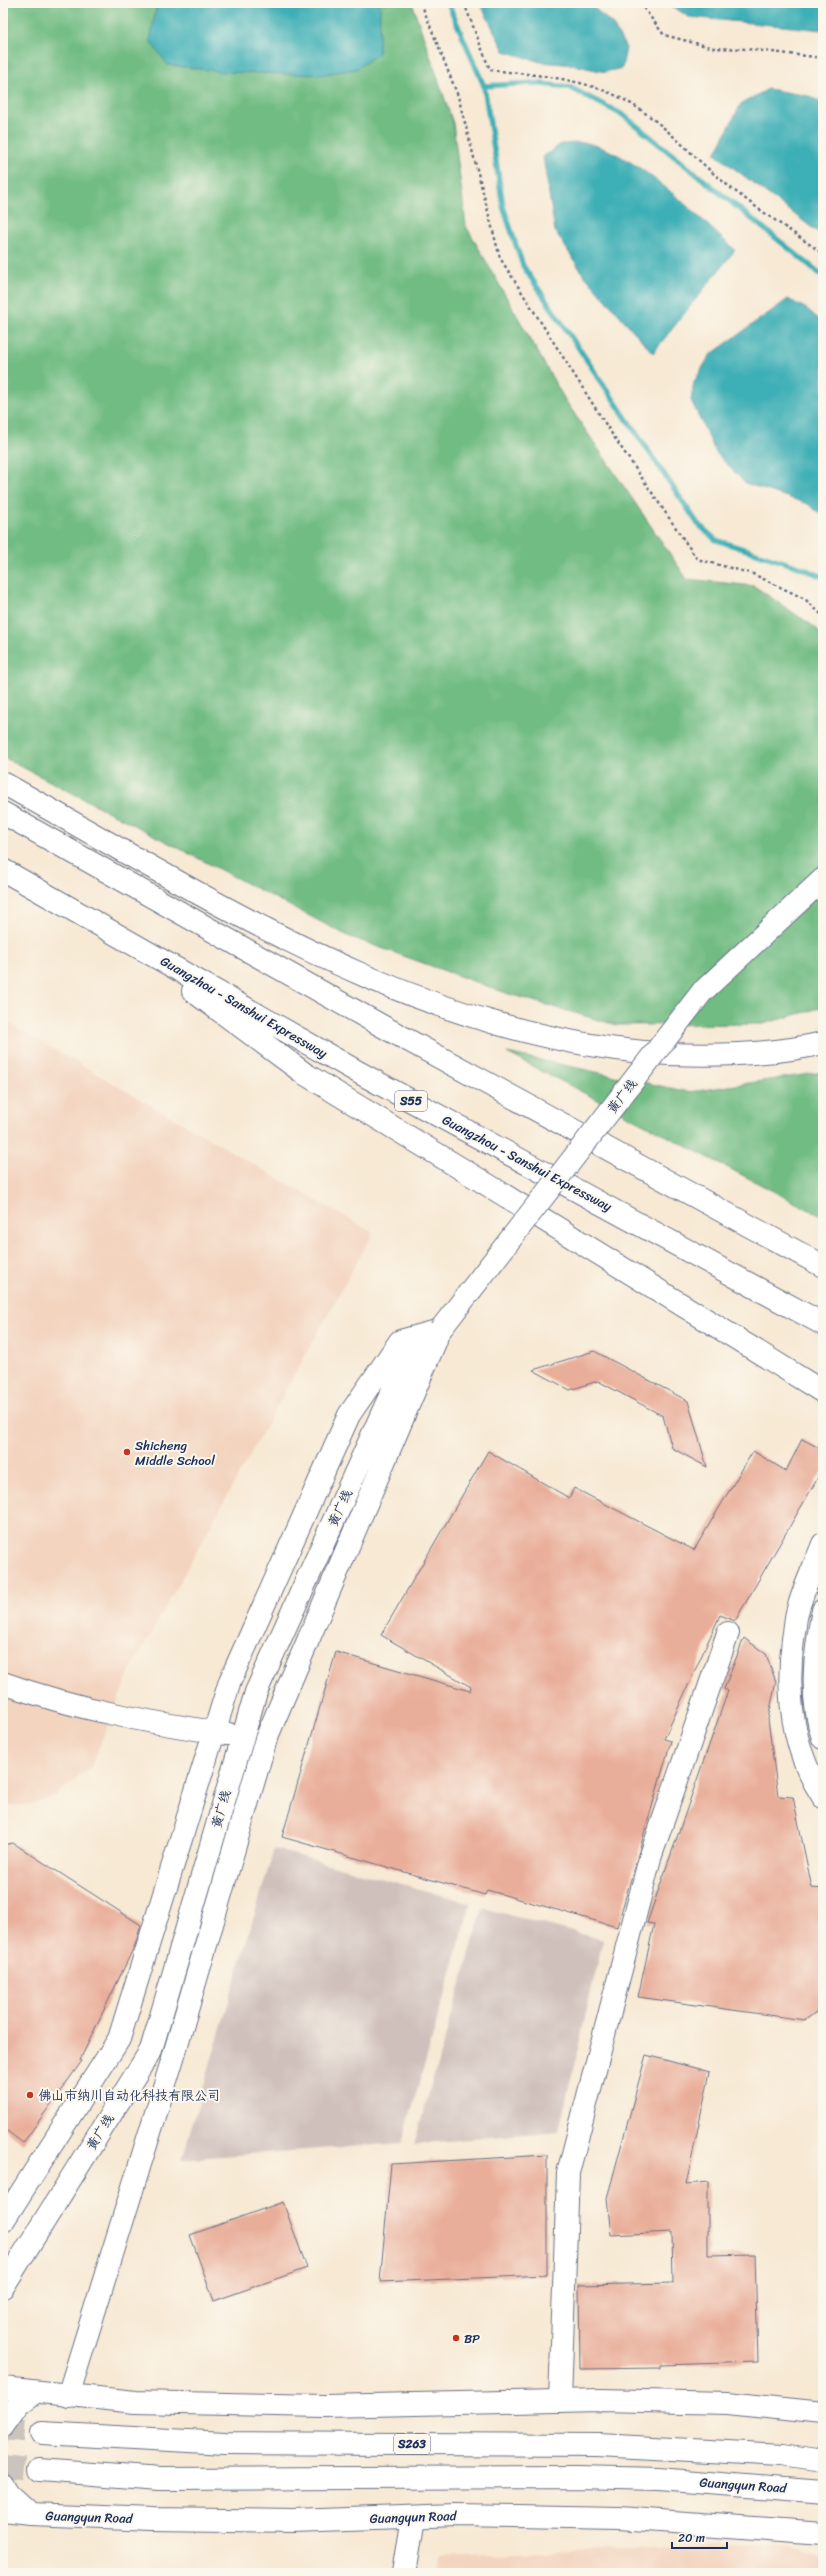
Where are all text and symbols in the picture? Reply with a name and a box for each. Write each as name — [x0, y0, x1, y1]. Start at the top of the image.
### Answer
street label: Guangzhou - Sanshui Expressway — [156, 950, 332, 1065]
street label: 黄广线 — [601, 1074, 643, 1118]
road number: S55 — [395, 1091, 427, 1111]
street label: Guangzhou - Sanshui Expressway — [438, 1108, 616, 1218]
place label: Shicheng Middle School — [135, 1434, 215, 1472]
marker: Shicheng Middle School — [122, 1447, 132, 1457]
street label: 黄广线 — [321, 1485, 359, 1531]
street label: 黄广线 — [205, 1787, 237, 1831]
place label: 佛山市纳川自动化科技有限公司 — [38, 2084, 220, 2107]
marker: 佛山市纳川自动化科技有限公司 — [25, 2090, 35, 2100]
street label: 黄广线 — [80, 2109, 120, 2155]
place label: BP — [464, 2327, 480, 2350]
marker: BP — [451, 2333, 461, 2343]
road number: S263 — [394, 2434, 430, 2454]
street label: Guangyun Road — [699, 2470, 788, 2500]
street label: Guangyun Road — [45, 2504, 134, 2530]
street label: Guangyun Road — [369, 2504, 458, 2530]
scale bar — [672, 2524, 727, 2550]
text: 20 m — [678, 2527, 705, 2549]

